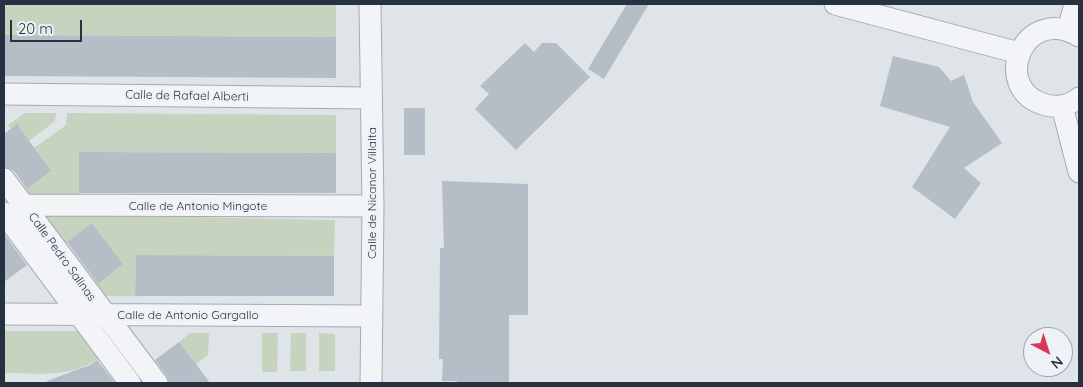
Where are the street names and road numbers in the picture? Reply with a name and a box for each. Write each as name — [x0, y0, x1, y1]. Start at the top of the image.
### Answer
street label: Calle de Rafael Alberti — [125, 88, 249, 104]
street label: Calle de Nicanor Villalta — [365, 127, 379, 259]
street label: Calle de Antonio Mingote — [129, 199, 267, 213]
street label: Calle Pedro Salinas — [25, 210, 99, 304]
street label: Calle de Antonio Gargallo — [117, 308, 259, 322]

